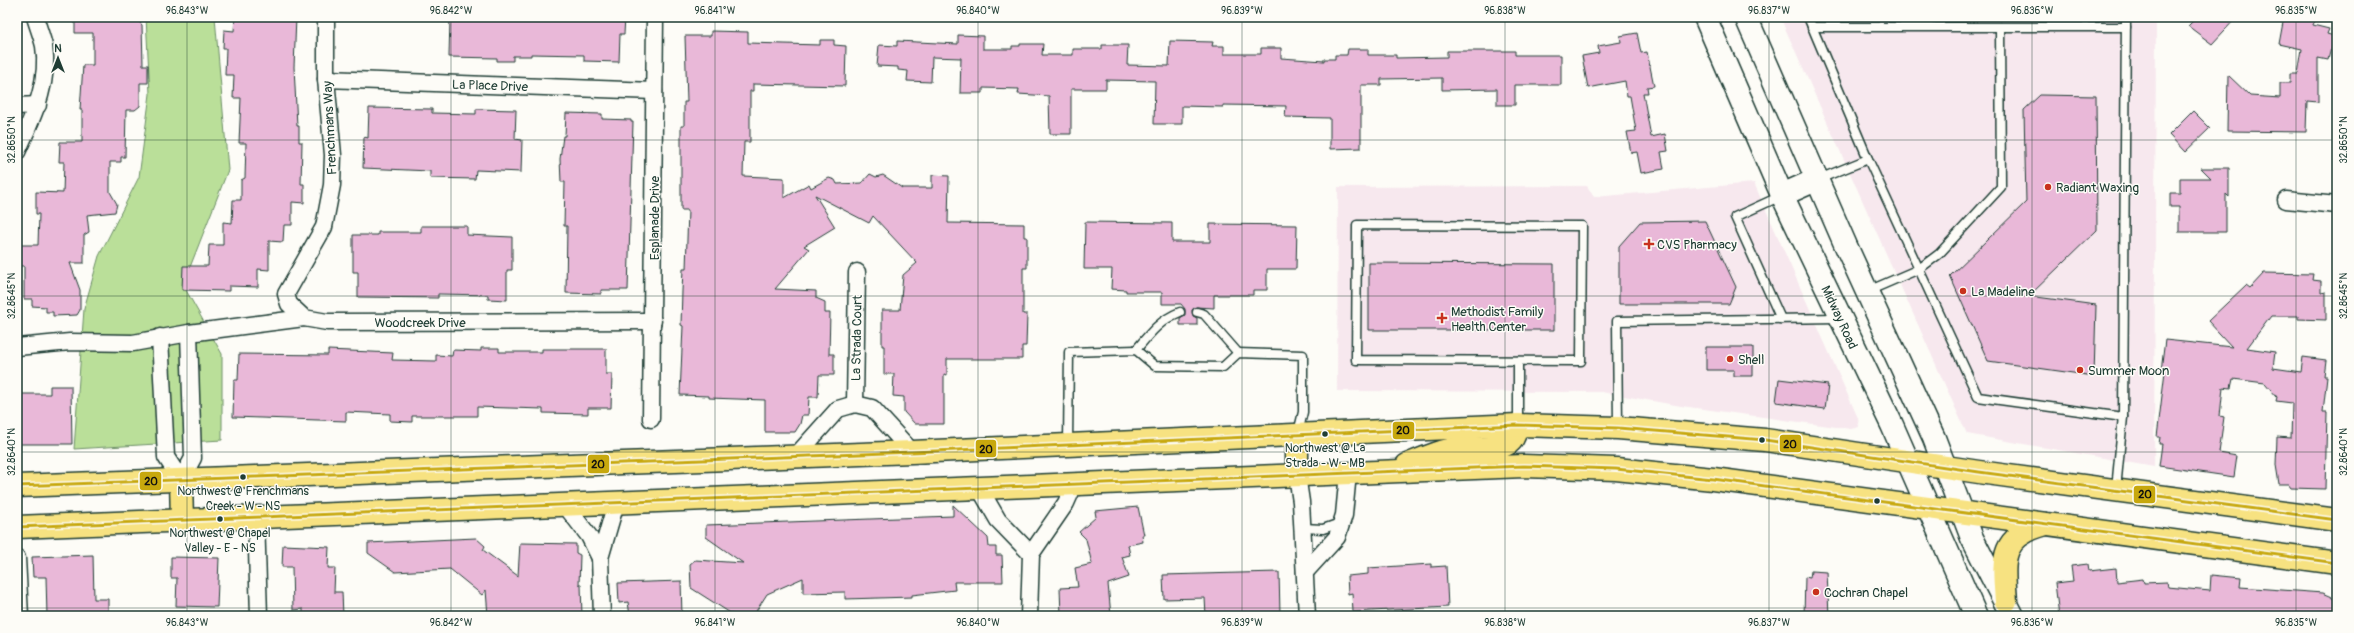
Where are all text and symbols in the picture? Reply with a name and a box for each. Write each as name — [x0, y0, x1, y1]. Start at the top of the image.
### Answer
text: 96.843°W — [166, 5, 209, 17]
text: 96.842°W — [430, 5, 473, 17]
text: 96.841°W — [695, 5, 736, 17]
text: 96.840°W — [956, 5, 1000, 17]
text: 96.839°W — [1221, 5, 1263, 17]
text: 96.838°W — [1484, 5, 1526, 17]
text: 96.837°W — [1748, 5, 1790, 17]
text: 96.836°W — [2011, 5, 2054, 17]
text: 96.835°W — [2275, 5, 2318, 17]
north arrow — [38, 38, 78, 78]
text: N — [54, 42, 62, 55]
street label: La Place Drive — [452, 77, 529, 95]
street label: Frenchmans Way — [320, 80, 340, 175]
text: 32.8650°N — [6, 116, 18, 164]
text: 32.8650°N — [2338, 116, 2350, 164]
street label: Esplanade Drive — [647, 175, 663, 260]
place label: Radiant Waxing — [2056, 180, 2139, 196]
marker: Radiant Waxing — [2043, 182, 2053, 192]
place label: CVS Pharmacy — [1657, 237, 1737, 253]
marker: CVS Pharmacy — [1644, 239, 1654, 249]
text: 32.8645°N — [6, 272, 18, 319]
text: 32.8645°N — [2338, 272, 2350, 319]
street label: Midway Road — [1817, 283, 1861, 352]
place label: La Madeline — [1971, 284, 2035, 300]
marker: La Madeline — [1958, 286, 1968, 296]
street label: La Strada Court — [848, 294, 866, 381]
place label: Methodist Family Health Center — [1451, 304, 1544, 335]
marker: Methodist Family Health Center — [1436, 312, 1448, 324]
street label: Woodcreek Drive — [374, 315, 466, 331]
place label: Shell — [1738, 352, 1764, 368]
marker: Shell — [1725, 354, 1735, 364]
place label: Summer Moon — [2088, 363, 2169, 379]
marker: Summer Moon — [2075, 365, 2085, 375]
line badge: 20 — [1392, 421, 1415, 440]
text: 20 — [1396, 424, 1410, 437]
text: 32.8640°N — [6, 428, 18, 476]
text: 32.8640°N — [2338, 428, 2350, 476]
marker: Northwest @ La Strada - W - MB — [1320, 429, 1330, 439]
line badge: 20 — [1779, 434, 1802, 453]
unlabelled marker — [1757, 435, 1767, 445]
text: 20 — [1783, 438, 1797, 451]
line badge: 20 — [975, 439, 997, 458]
place label: Northwest @ La Strada - W - MB — [1285, 441, 1366, 471]
text: 20 — [979, 443, 993, 456]
line badge: 20 — [587, 454, 610, 474]
text: 20 — [591, 458, 605, 471]
line badge: 20 — [139, 471, 162, 491]
marker: Northwest @ Frenchmans Creek - W - NS — [238, 472, 248, 482]
text: 20 — [144, 475, 158, 488]
place label: Northwest @ Frenchmans Creek - W - NS — [177, 484, 309, 514]
line badge: 20 — [2133, 485, 2156, 504]
text: 20 — [2138, 488, 2152, 501]
unlabelled marker — [1872, 496, 1882, 506]
marker: Northwest @ Chapel Valley - E - NS — [215, 514, 225, 524]
place label: Northwest @ Chapel Valley - E - NS — [169, 526, 271, 556]
place label: Cochran Chapel — [1824, 585, 1908, 601]
marker: Cochran Chapel — [1811, 587, 1821, 597]
text: 96.843°W — [166, 617, 209, 629]
text: 96.842°W — [430, 617, 473, 629]
text: 96.841°W — [695, 617, 736, 629]
text: 96.840°W — [956, 617, 1000, 629]
text: 96.839°W — [1221, 617, 1263, 629]
text: 96.838°W — [1484, 617, 1526, 629]
text: 96.837°W — [1748, 617, 1790, 629]
text: 96.836°W — [2011, 617, 2054, 629]
text: 96.835°W — [2275, 617, 2318, 629]

